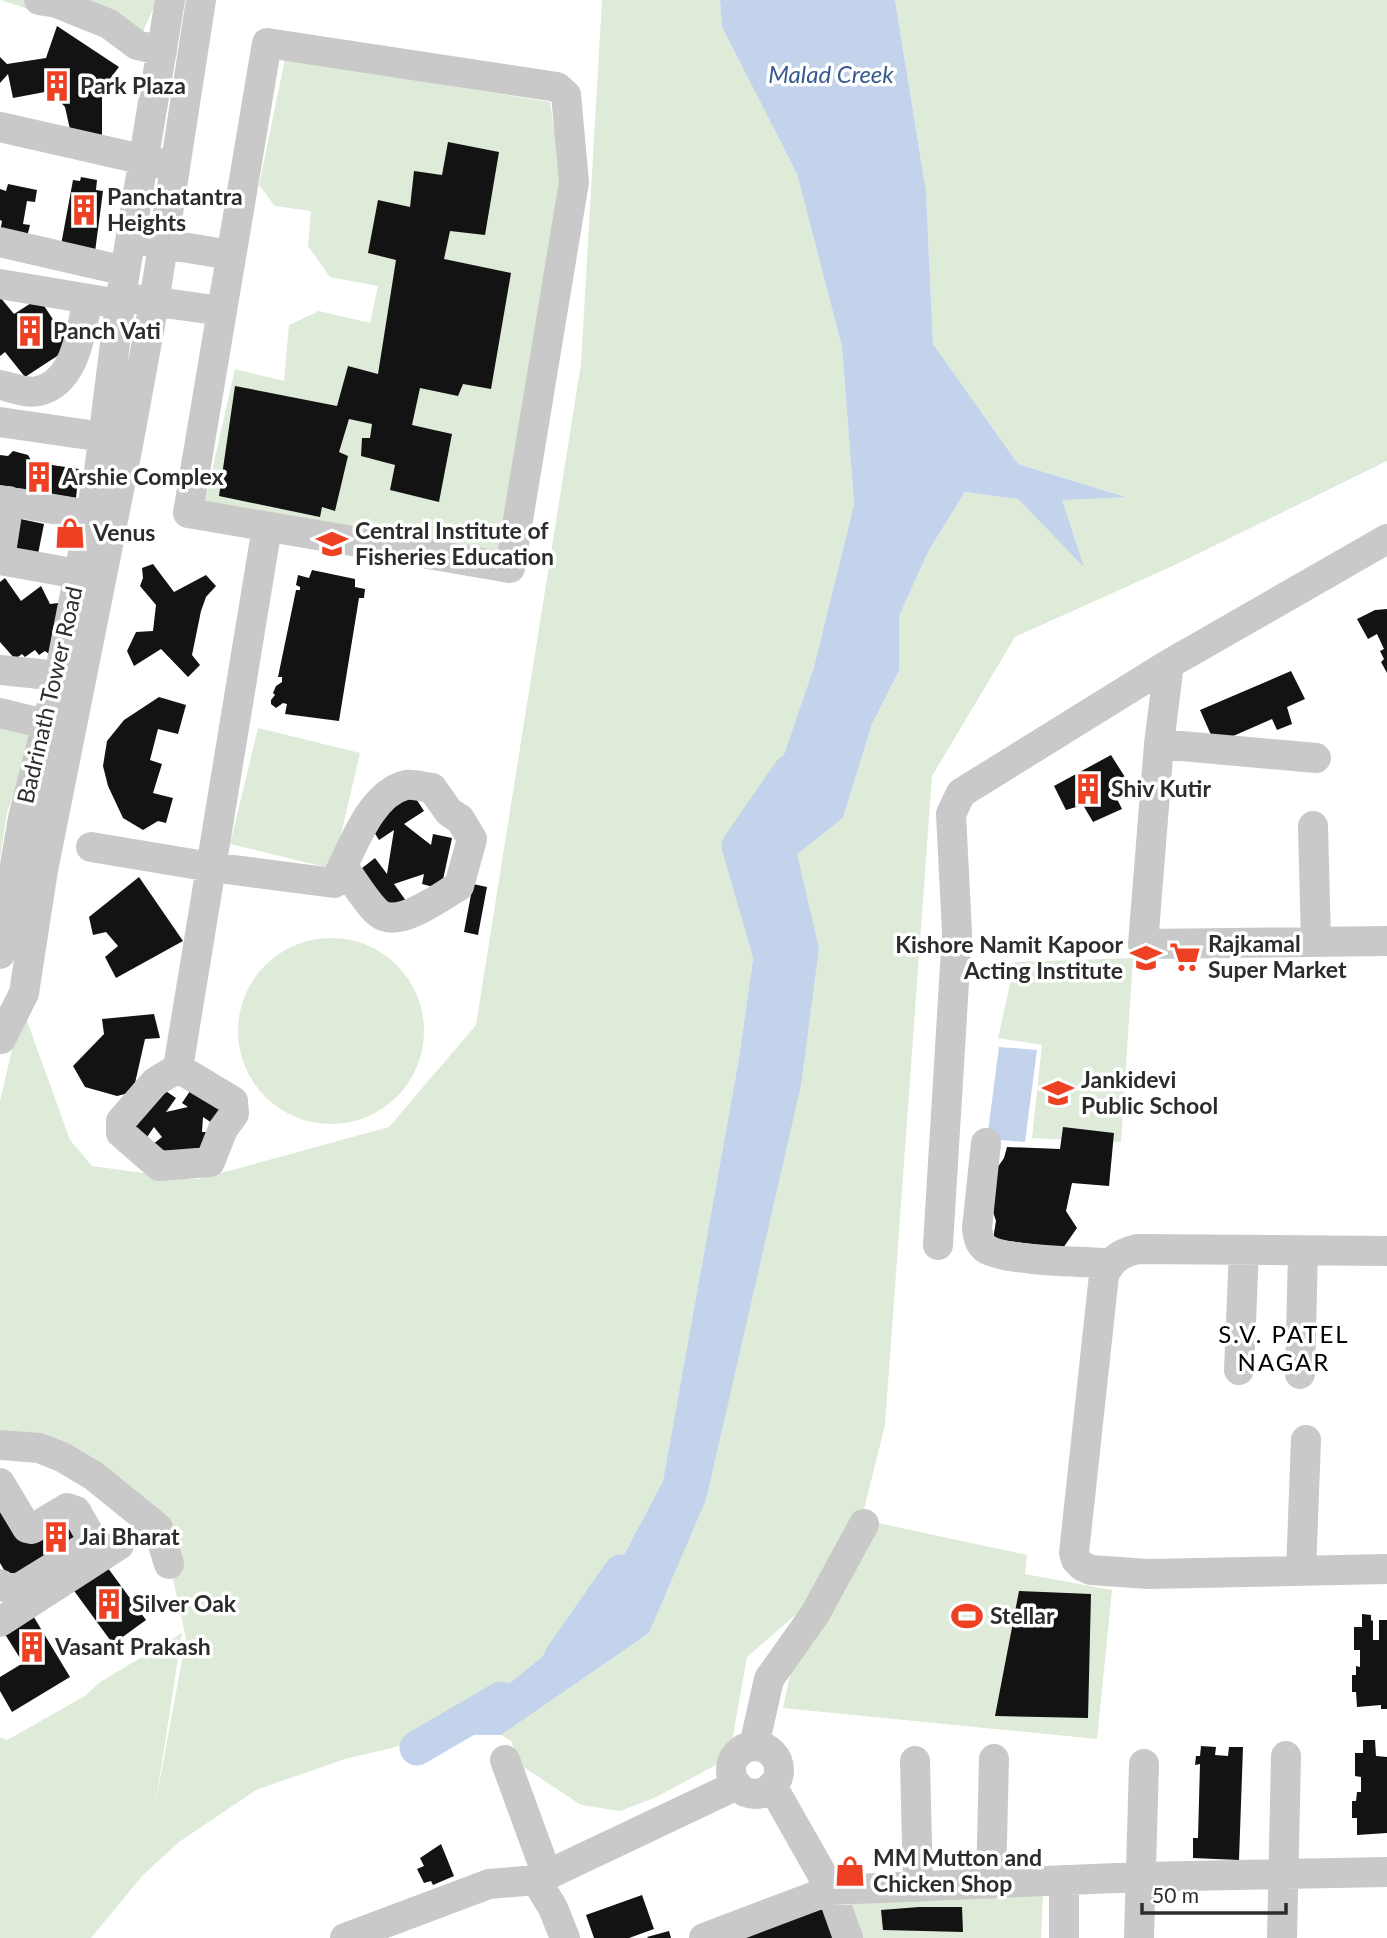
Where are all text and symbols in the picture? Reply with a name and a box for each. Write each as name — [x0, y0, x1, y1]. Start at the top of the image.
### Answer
water label: Malad Creek — [768, 59, 894, 88]
building icon: Park Plaza — [40, 69, 74, 103]
place label: Park Plaza — [80, 71, 186, 99]
place label: Panchatantra Heights — [107, 182, 243, 236]
building icon: Panchatantra Heights — [67, 193, 101, 227]
building icon: Panch Vati — [13, 314, 47, 348]
place label: Panch Vati — [53, 316, 161, 344]
building icon: Arshie Complex — [22, 460, 56, 494]
place label: Arshie Complex — [61, 462, 224, 490]
shop icon: Venus — [53, 516, 87, 550]
place label: Central Institute of Fisheries Education — [355, 516, 554, 570]
place label: Venus — [92, 518, 155, 546]
school or university icon: Central Institute of Fisheries Education — [315, 527, 349, 561]
street label: Badrinath Tower Road — [10, 584, 88, 806]
building icon: Shiv Kutir — [1071, 772, 1105, 806]
place label: Shiv Kutir — [1111, 774, 1211, 802]
place label: Rajkamal Super Market — [1208, 929, 1347, 983]
place label: Kishore Namit Kapoor Acting Institute — [895, 930, 1123, 984]
supermarket icon: Rajkamal Super Market — [1168, 940, 1202, 974]
school or university icon: Kishore Namit Kapoor Acting Institute — [1129, 941, 1163, 975]
place label: Jankidevi Public School — [1081, 1065, 1218, 1119]
school or university icon: Jankidevi Public School — [1041, 1076, 1075, 1110]
district label: S.V. PATEL NAGAR — [1218, 1319, 1350, 1376]
building icon: Jai Bharat — [39, 1520, 73, 1554]
place label: Jai Bharat — [79, 1522, 180, 1550]
building icon: Silver Oak — [92, 1587, 126, 1621]
place label: Silver Oak — [132, 1589, 237, 1617]
sports icon: Stellar — [950, 1599, 984, 1633]
place label: Stellar — [990, 1601, 1055, 1629]
building icon: Vasant Prakash — [15, 1630, 49, 1664]
place label: Vasant Prakash — [54, 1632, 211, 1660]
place label: MM Mutton and Chicken Shop — [873, 1843, 1042, 1897]
shop icon: MM Mutton and Chicken Shop — [833, 1854, 867, 1888]
scale bar — [1142, 1871, 1286, 1915]
text: 50 m — [1152, 1882, 1199, 1907]

